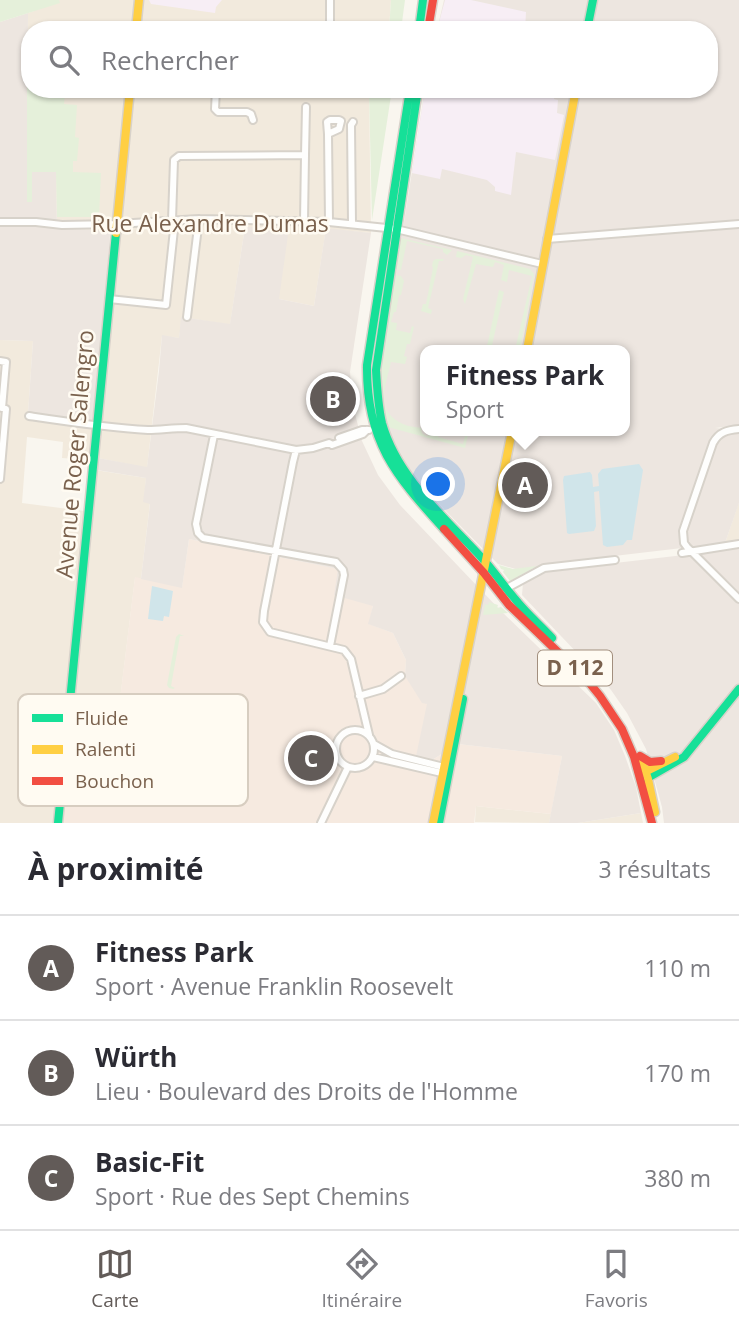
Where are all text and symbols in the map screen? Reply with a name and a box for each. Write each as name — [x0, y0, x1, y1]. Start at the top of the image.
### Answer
search box — [21, 21, 718, 98]
icon: search — [45, 41, 83, 79]
text: Rechercher — [101, 42, 239, 78]
street label: Rue Alexandre Dumas — [91, 207, 329, 239]
street label: Avenue Roger Salengro — [47, 329, 101, 579]
popup — [420, 345, 630, 436]
text: Fitness Park — [446, 357, 604, 393]
pin: B — [310, 373, 356, 425]
text: Sport — [446, 393, 504, 425]
pin: A — [502, 459, 548, 511]
your location — [421, 467, 455, 501]
road number: D 112 — [538, 650, 612, 686]
legend — [18, 694, 248, 806]
text: Fluide — [75, 705, 128, 731]
pin: C — [288, 732, 334, 784]
text: Ralenti — [75, 736, 136, 762]
text: Bouchon — [75, 768, 154, 794]
text: À proximité — [28, 848, 204, 889]
text: 3 résultats — [599, 853, 711, 885]
text: Fitness Park — [95, 934, 254, 970]
text: A — [43, 952, 59, 984]
text: 110 m — [644, 952, 711, 984]
text: Sport · Avenue Franklin Roosevelt — [95, 970, 453, 1002]
text: Würth — [95, 1039, 177, 1075]
text: B — [43, 1057, 59, 1089]
text: 170 m — [644, 1057, 711, 1089]
text: Lieu · Boulevard des Droits de l'Homme — [95, 1075, 518, 1107]
text: Basic-Fit — [95, 1144, 204, 1180]
text: C — [44, 1162, 58, 1194]
text: 380 m — [644, 1162, 711, 1194]
text: Sport · Rue des Sept Chemins — [95, 1180, 410, 1212]
tab: Carte — [91, 1245, 139, 1313]
tab: Itinéraire — [322, 1245, 402, 1313]
tab: Favoris — [585, 1245, 648, 1313]

